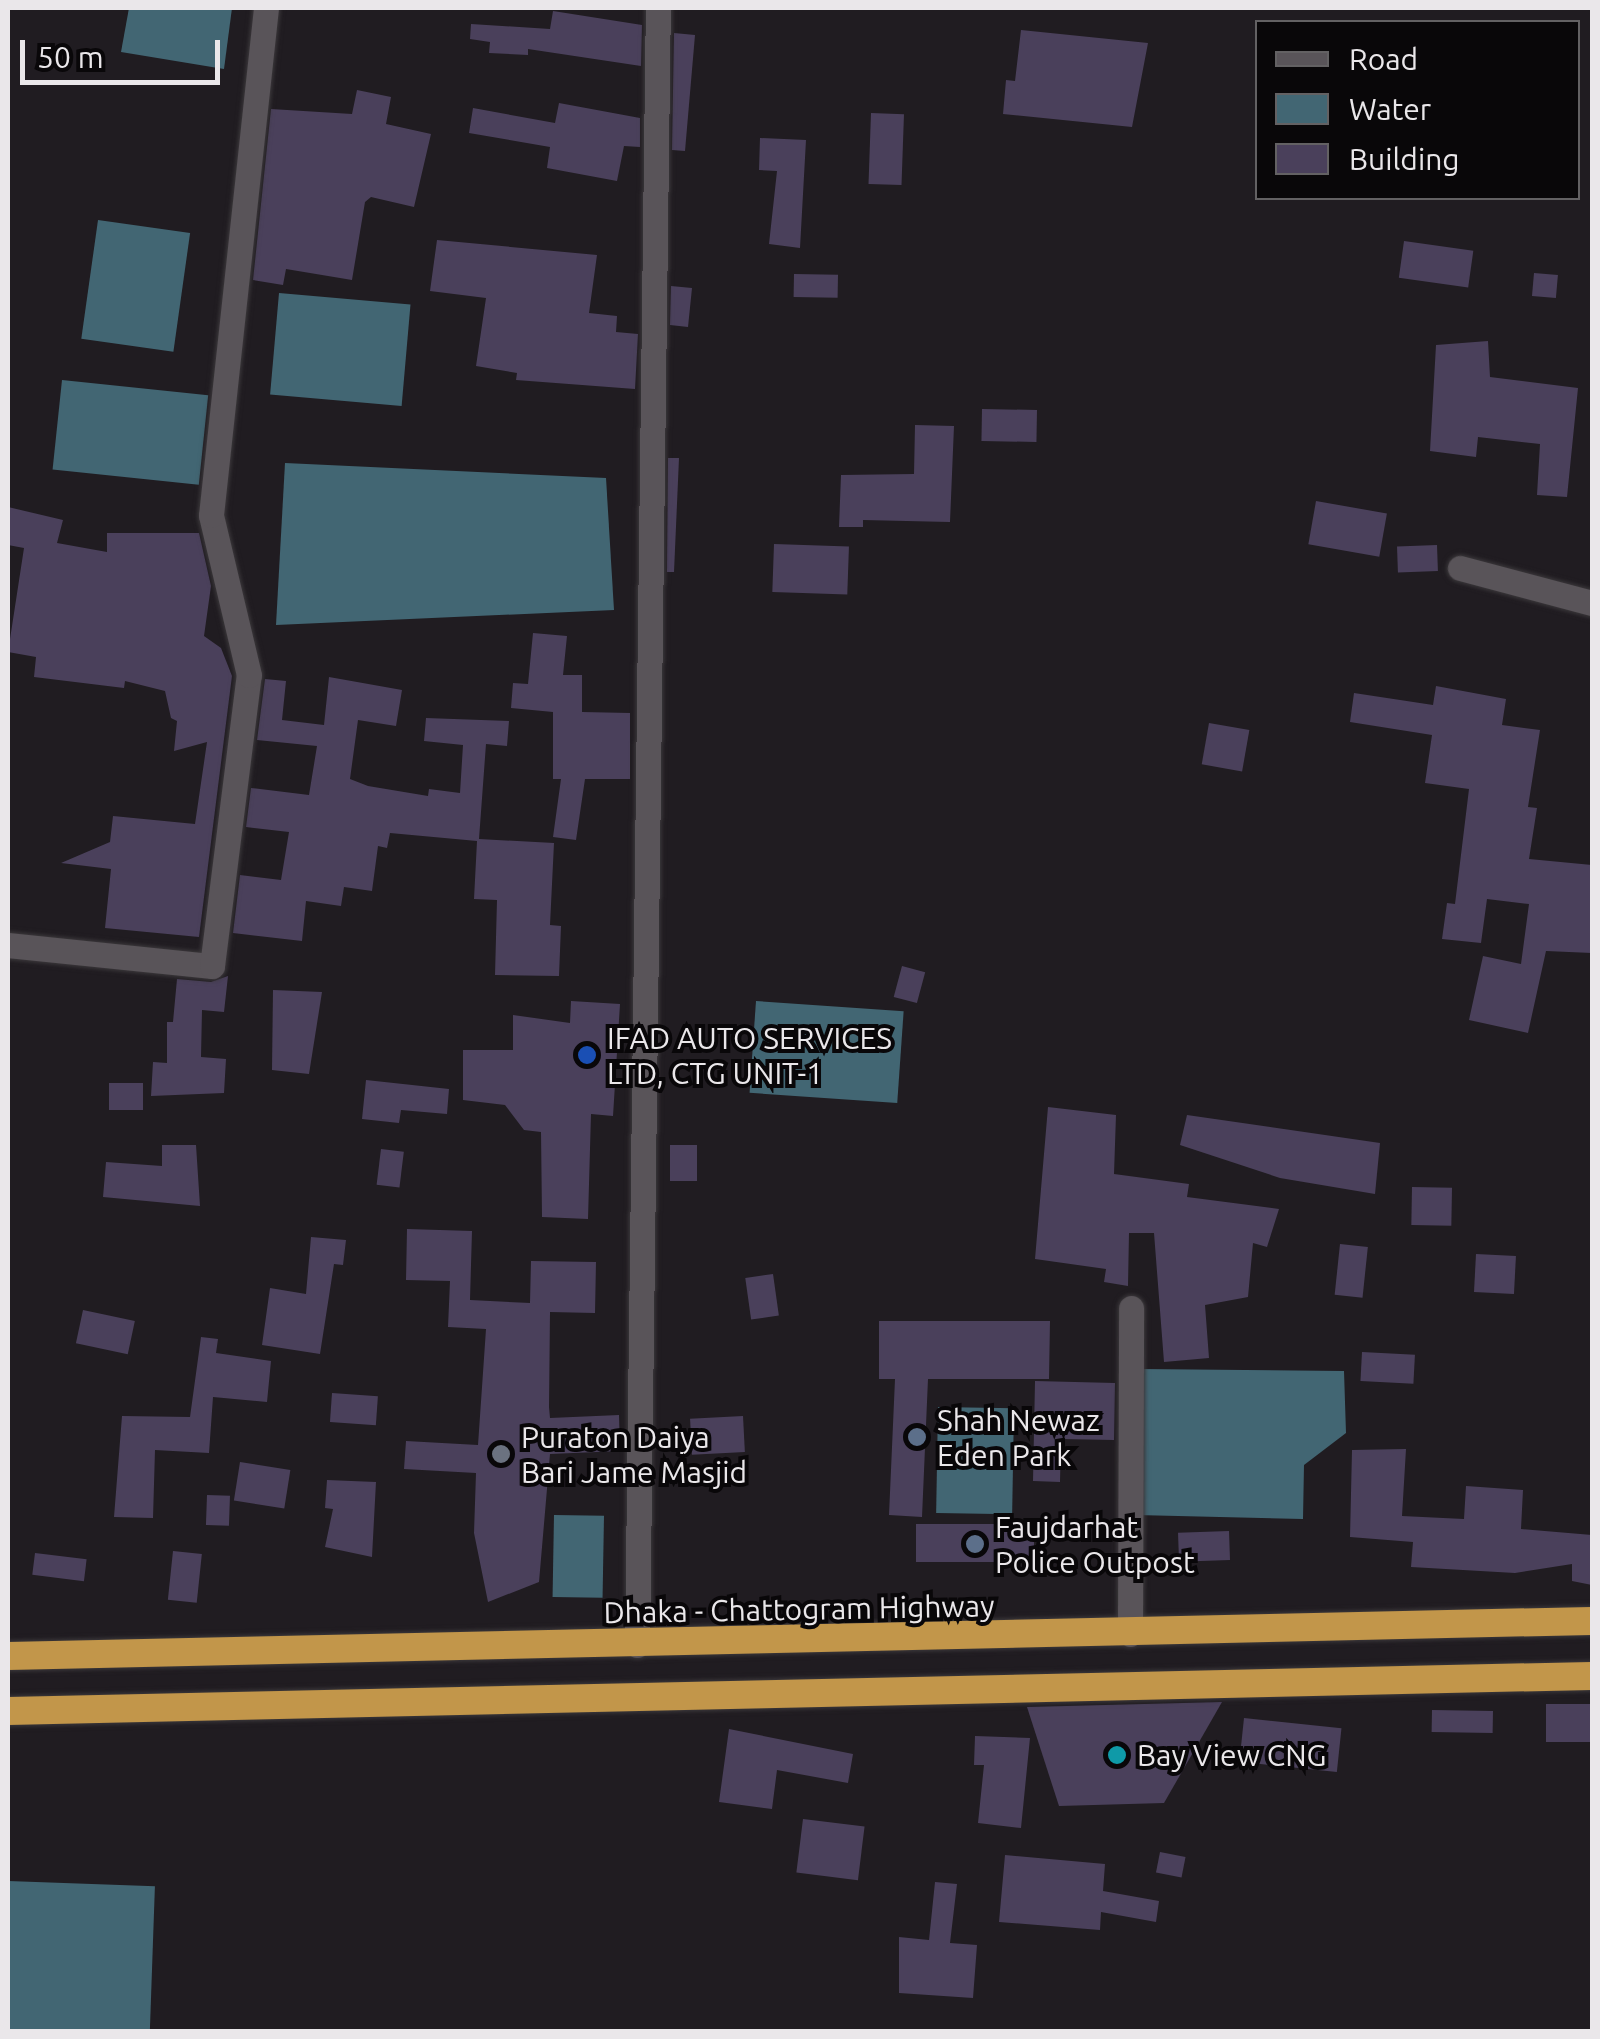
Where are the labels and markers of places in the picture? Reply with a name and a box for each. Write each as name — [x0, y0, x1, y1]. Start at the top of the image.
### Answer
place label: IFAD AUTO SERVICES LTD, CTG UNIT-1 — [607, 1020, 892, 1090]
marker: IFAD AUTO SERVICES LTD, CTG UNIT-1 — [576, 1044, 598, 1066]
place label: Shah Newaz Eden Park — [937, 1402, 1100, 1472]
place label: Puraton Daiya Bari Jame Masjid — [521, 1419, 747, 1490]
marker: Shah Newaz Eden Park — [906, 1426, 928, 1448]
marker: Puraton Daiya Bari Jame Masjid — [490, 1443, 512, 1465]
place label: Faujdarhat Police Outpost — [995, 1509, 1195, 1580]
marker: Faujdarhat Police Outpost — [964, 1533, 986, 1555]
place label: Bay View CNG — [1137, 1737, 1326, 1773]
marker: Bay View CNG — [1106, 1744, 1128, 1766]

